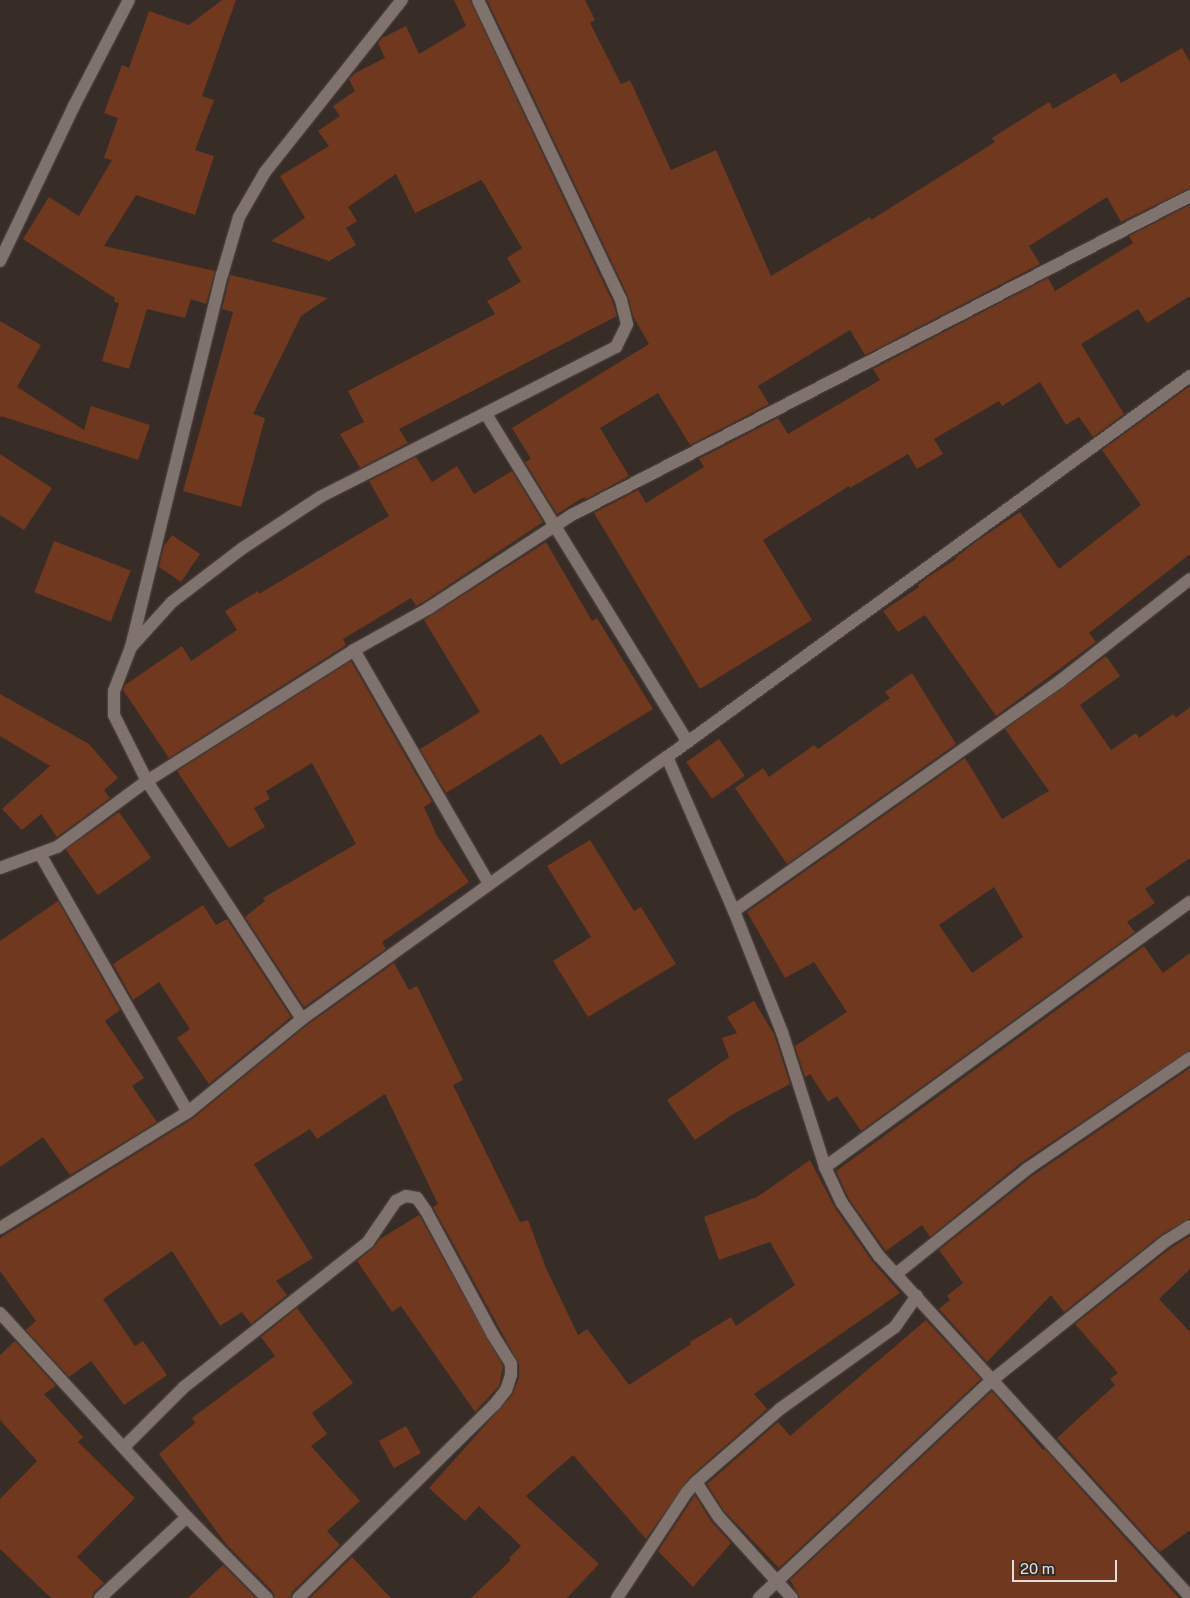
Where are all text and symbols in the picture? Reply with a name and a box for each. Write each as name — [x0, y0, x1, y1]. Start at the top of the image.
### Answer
scale bar — [1015, 1550, 1120, 1582]
text: 20 m — [1020, 1560, 1055, 1577]

